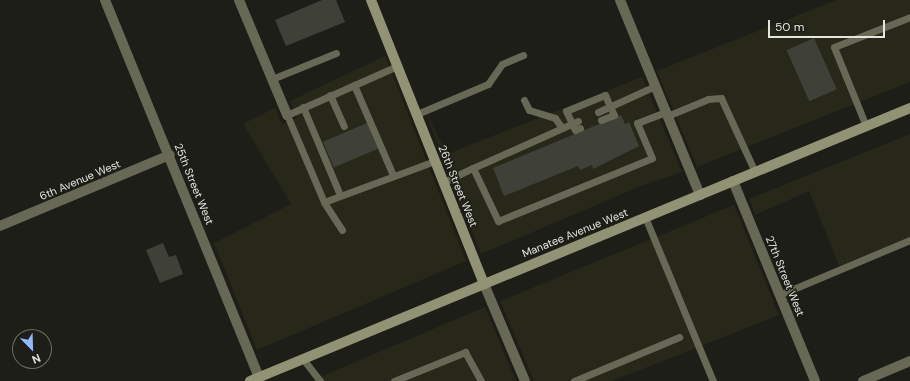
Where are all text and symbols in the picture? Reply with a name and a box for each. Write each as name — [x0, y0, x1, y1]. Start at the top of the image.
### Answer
scale bar — [770, 12, 887, 38]
text: 50 m — [775, 19, 804, 35]
street label: 25th Street West — [172, 141, 216, 227]
street label: 26th Street West — [436, 143, 480, 229]
street label: 6th Avenue West — [38, 157, 122, 203]
street label: Manatee Avenue West — [520, 206, 630, 260]
street label: 27th Street West — [763, 234, 807, 318]
north arrow — [12, 329, 52, 369]
text: N — [30, 351, 43, 367]

